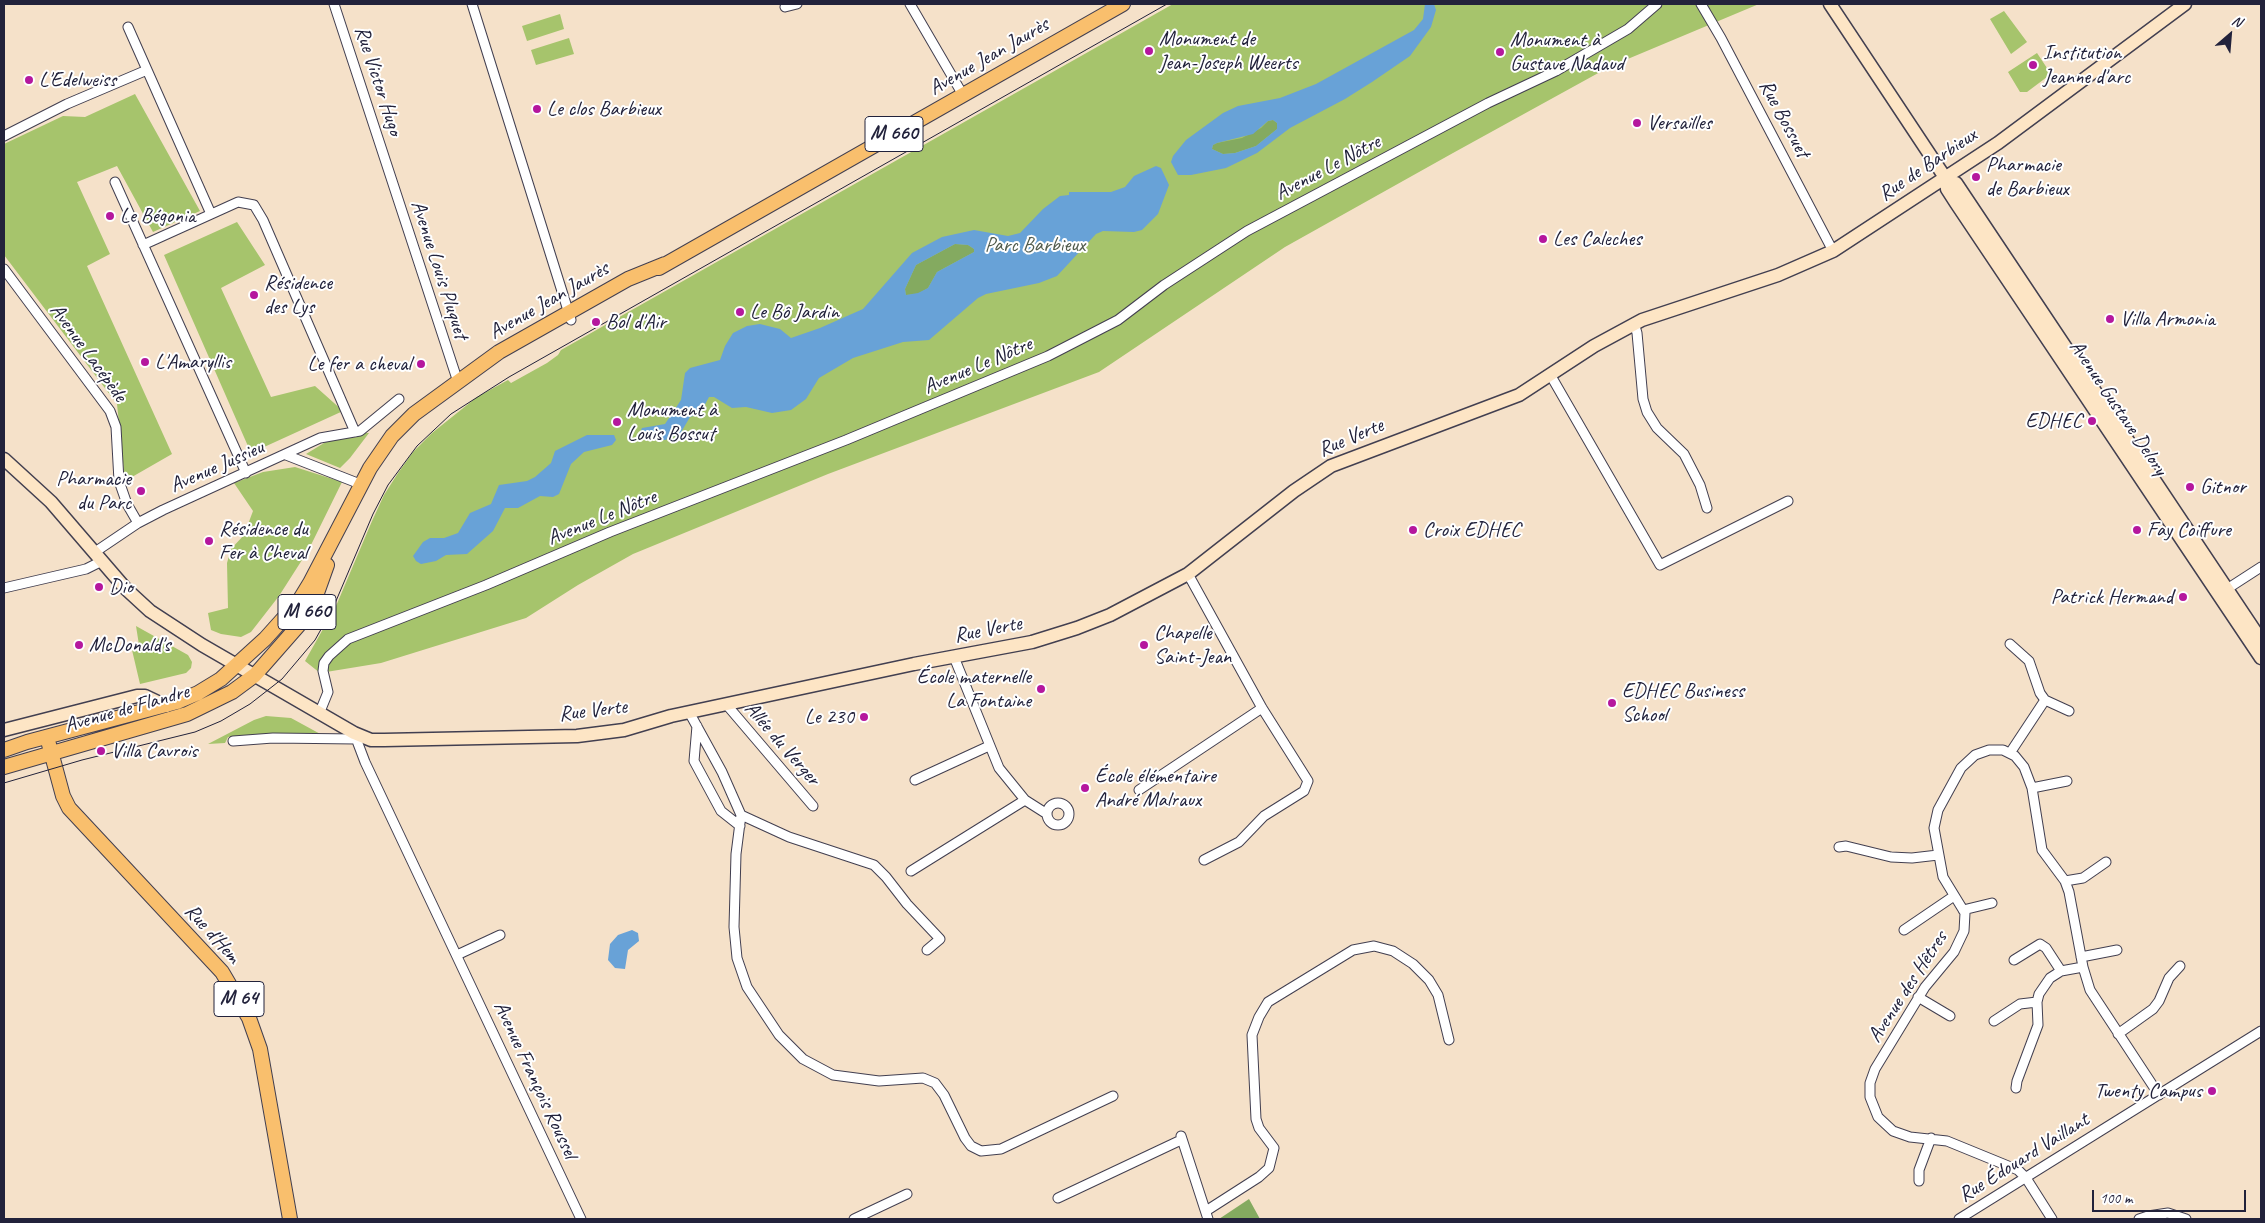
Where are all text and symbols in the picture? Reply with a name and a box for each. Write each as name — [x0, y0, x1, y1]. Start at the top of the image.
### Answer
north arrow — [2205, 10, 2255, 60]
text: N — [2229, 12, 2245, 31]
street label: Avenue Jean Jaurès — [925, 13, 1053, 101]
street label: Rue Victor Hugo — [348, 23, 408, 139]
place label: Monument de Jean-Joseph Weerts — [1159, 26, 1298, 76]
place label: Monument à Gustave Nadaud — [1510, 27, 1624, 77]
place label: Institution Jeanne d'arc — [2043, 40, 2130, 90]
marker: Monument de Jean-Joseph Weerts — [1143, 45, 1155, 57]
marker: Monument à Gustave Nadaud — [1494, 46, 1506, 58]
marker: Institution Jeanne d'arc — [2027, 59, 2039, 71]
place label: L'Edelweiss — [39, 67, 116, 93]
marker: L'Edelweiss — [23, 74, 35, 86]
street label: Rue Bossuet — [1753, 76, 1815, 162]
place label: Le clos Barbieux — [547, 96, 661, 122]
marker: Le clos Barbieux — [531, 103, 543, 115]
place label: Versailles — [1647, 110, 1712, 136]
road number: M 660 — [865, 116, 923, 152]
marker: Versailles — [1631, 117, 1643, 129]
street label: Rue de Barbieux — [1874, 123, 1982, 207]
street label: Avenue Le Nôtre — [1271, 130, 1385, 206]
place label: Pharmacie de Barbieux — [1986, 152, 2069, 202]
marker: Pharmacie de Barbieux — [1970, 171, 1982, 183]
street label: Avenue Louis Pluquet — [405, 197, 473, 343]
place label: Le Bégonia — [120, 203, 195, 229]
marker: Le Bégonia — [104, 210, 116, 222]
place label: Les Caleches — [1553, 226, 1641, 252]
park label: Parc Barbieux — [985, 232, 1085, 258]
marker: Les Caleches — [1537, 233, 1549, 245]
street label: Avenue Jean Jaurès — [485, 257, 613, 345]
place label: Résidence des Lys — [264, 270, 332, 320]
marker: Résidence des Lys — [248, 289, 260, 301]
street label: Avenue Lacépède — [44, 299, 132, 407]
place label: Le Bô Jardin — [750, 299, 839, 325]
marker: Le Bô Jardin — [734, 306, 746, 318]
place label: Villa Armonia — [2120, 306, 2215, 332]
place label: Bol d'Air — [606, 309, 666, 335]
marker: Villa Armonia — [2104, 313, 2116, 325]
marker: Bol d'Air — [590, 316, 602, 328]
street label: Avenue Le Nôtre — [920, 332, 1036, 400]
street label: Avenue Gustave Delory — [2063, 336, 2173, 480]
place label: L'Amaryllis — [155, 349, 231, 375]
place label: Le fer a cheval — [308, 351, 411, 377]
marker: L'Amaryllis — [139, 356, 151, 368]
marker: Le fer a cheval — [415, 358, 427, 370]
place label: Monument à Louis Bossut — [627, 397, 717, 447]
place label: EDHEC — [2025, 408, 2082, 434]
street label: Rue Verte — [1315, 413, 1387, 463]
marker: EDHEC — [2086, 415, 2098, 427]
marker: Monument à Louis Bossut — [611, 416, 623, 428]
street label: Avenue Jussieu — [166, 435, 268, 499]
place label: Pharmacie du Parc — [56, 466, 131, 516]
place label: Gitnor — [2200, 474, 2246, 500]
marker: Gitnor — [2184, 481, 2196, 493]
marker: Pharmacie du Parc — [135, 485, 147, 497]
street label: Avenue Le Nôtre — [544, 485, 660, 551]
place label: Résidence du Fer à Cheval — [219, 516, 308, 566]
place label: Croix EDHEC — [1423, 517, 1521, 543]
place label: Fay Coiffure — [2147, 517, 2231, 543]
marker: Croix EDHEC — [1407, 524, 1419, 536]
marker: Fay Coiffure — [2131, 524, 2143, 536]
marker: Résidence du Fer à Cheval — [203, 535, 215, 547]
place label: Dio — [109, 574, 133, 600]
marker: Dio — [93, 581, 105, 593]
place label: Patrick Hermand — [2051, 584, 2173, 610]
marker: Patrick Hermand — [2177, 591, 2189, 603]
road number: M 660 — [278, 594, 336, 630]
street label: Rue Verte — [952, 611, 1024, 649]
place label: Chapelle Saint-Jean — [1154, 620, 1231, 670]
place label: McDonald's — [89, 632, 170, 658]
marker: McDonald's — [73, 639, 85, 651]
marker: Chapelle Saint-Jean — [1138, 639, 1150, 651]
place label: École maternelle La Fontaine — [917, 664, 1031, 714]
place label: EDHEC Business School — [1622, 678, 1744, 728]
street label: Avenue de Flandre — [62, 679, 192, 739]
marker: École maternelle La Fontaine — [1035, 683, 1047, 695]
street label: Rue Verte — [558, 694, 628, 728]
street label: Allée du Verger — [739, 697, 825, 791]
marker: EDHEC Business School — [1606, 697, 1618, 709]
place label: Le 230 — [805, 704, 854, 730]
marker: Le 230 — [858, 711, 870, 723]
place label: Villa Cavrois — [111, 738, 197, 764]
marker: Villa Cavrois — [95, 745, 107, 757]
place label: École élémentaire André Malraux — [1095, 763, 1216, 813]
marker: École élémentaire André Malraux — [1079, 782, 1091, 794]
street label: Rue d'Hem — [179, 899, 245, 969]
street label: Avenue des Hêtres — [1863, 927, 1953, 1047]
road number: M 64 — [214, 982, 264, 1016]
street label: Avenue François Roussel — [488, 997, 582, 1163]
place label: Twenty Campus — [2094, 1078, 2202, 1104]
marker: Twenty Campus — [2206, 1085, 2218, 1097]
street label: Rue Édouard Vaillant — [1954, 1108, 2094, 1208]
scale bar — [2095, 1180, 2249, 1212]
text: 100 m — [2100, 1189, 2132, 1208]

